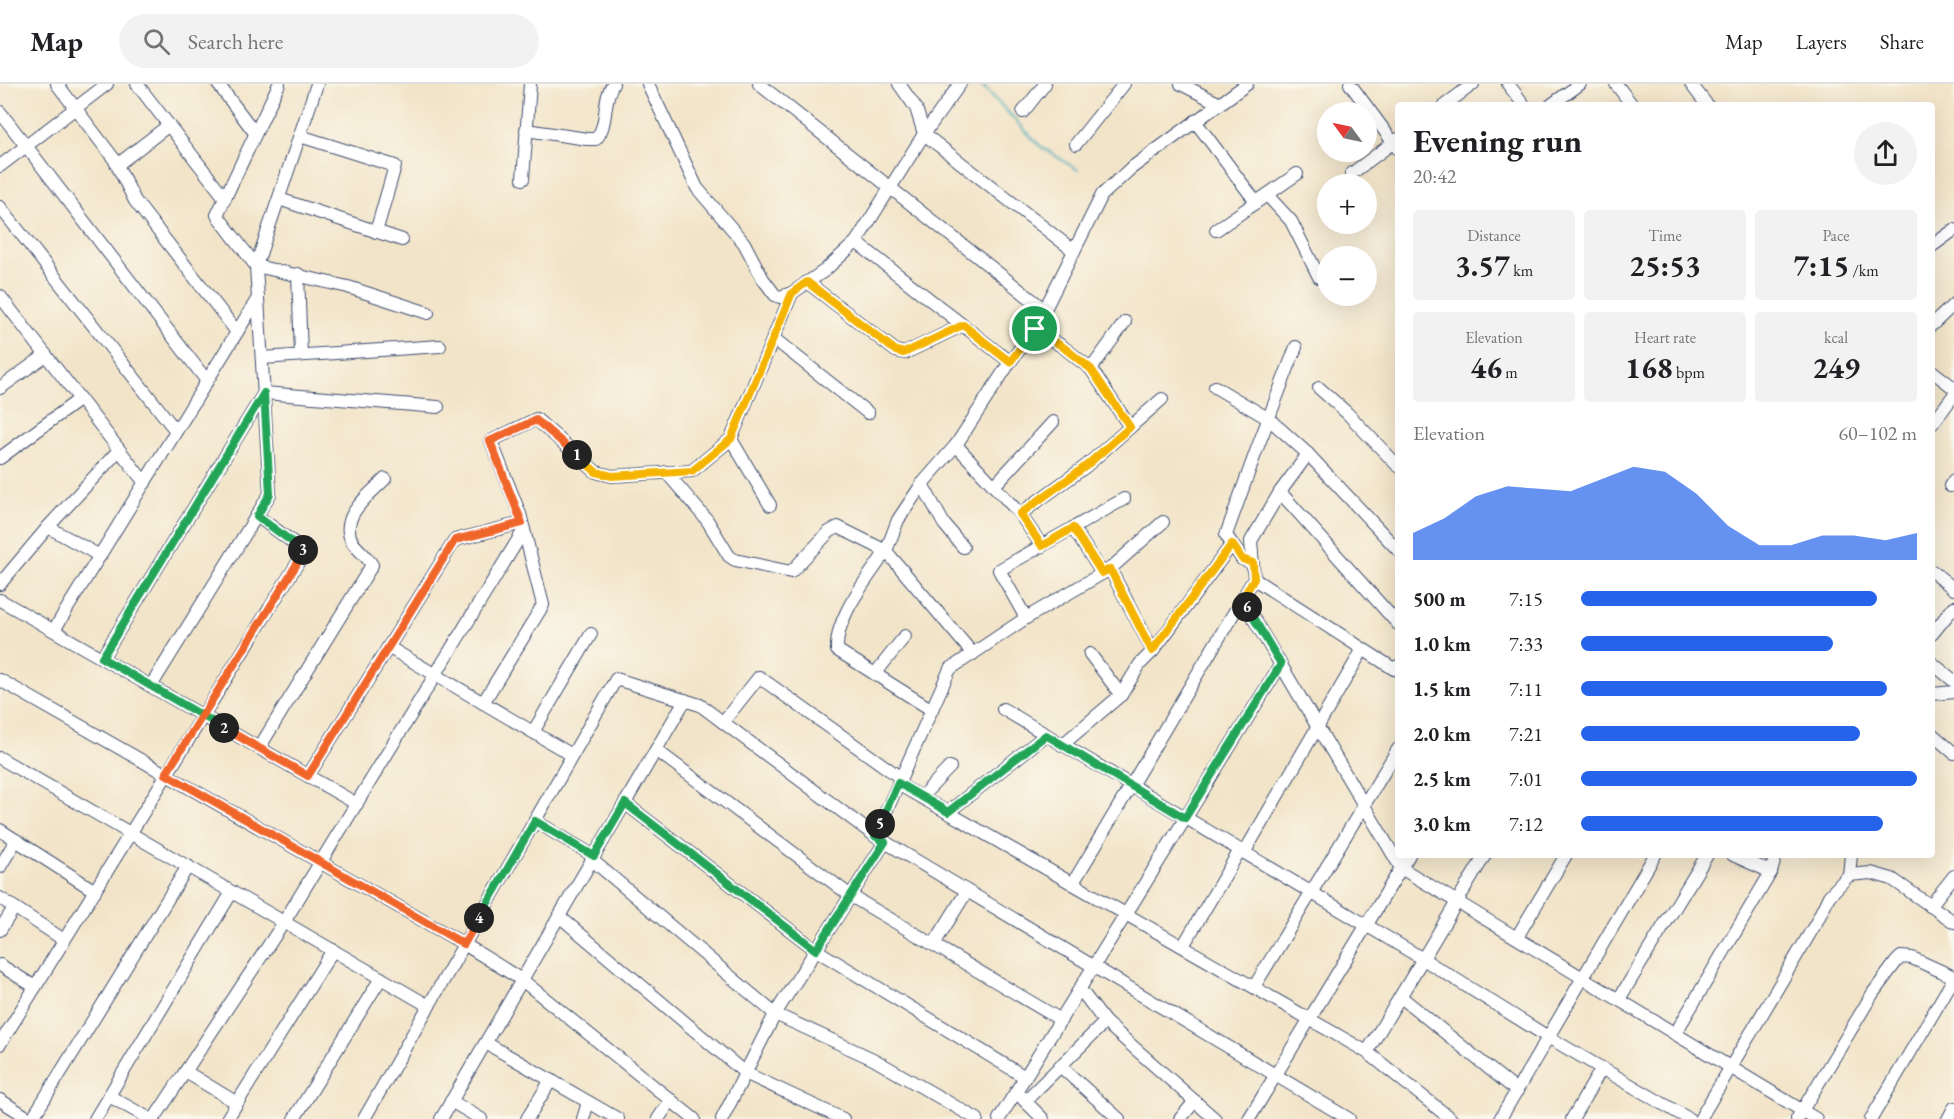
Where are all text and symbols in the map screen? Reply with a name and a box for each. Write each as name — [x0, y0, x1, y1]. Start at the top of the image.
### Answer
search box — [119, 14, 539, 68]
text: Map — [30, 23, 83, 59]
icon: search — [140, 25, 173, 58]
text: Search here — [188, 27, 283, 56]
text: Map — [1725, 28, 1763, 55]
text: Layers — [1796, 28, 1847, 55]
text: Share — [1880, 28, 1924, 55]
north arrow — [1317, 102, 1377, 162]
map controls — [1317, 102, 1377, 306]
text: Evening run — [1413, 119, 1582, 162]
button: share — [1854, 122, 1917, 185]
text: 20:42 — [1413, 163, 1456, 189]
button: + — [1317, 174, 1377, 234]
text: Distance — [1467, 225, 1521, 246]
text: Time — [1648, 225, 1682, 246]
text: Pace — [1823, 225, 1849, 246]
button: − — [1317, 246, 1377, 306]
text: 3.57 — [1455, 246, 1510, 285]
text: 25:53 — [1629, 246, 1701, 285]
text: 7:15 — [1793, 246, 1849, 285]
text: km — [1510, 260, 1533, 281]
text: /km — [1849, 260, 1879, 281]
pin — [1009, 303, 1060, 354]
icon: arrive — [1018, 312, 1051, 345]
text: Elevation — [1465, 327, 1523, 348]
text: Heart rate — [1634, 327, 1696, 348]
text: kcal — [1824, 327, 1848, 348]
text: 46 — [1470, 348, 1502, 387]
text: 168 — [1625, 348, 1673, 387]
text: 249 — [1812, 348, 1860, 387]
text: m — [1502, 362, 1518, 383]
text: bpm — [1673, 362, 1705, 383]
text: Elevation — [1413, 420, 1485, 446]
text: 60–102 m — [1838, 420, 1917, 446]
pin: 1 — [562, 440, 592, 470]
text: 1 — [573, 444, 581, 465]
pin: 3 — [288, 535, 318, 565]
text: 3 — [299, 539, 307, 560]
text: 500 m — [1413, 586, 1466, 612]
text: 7:15 — [1509, 586, 1543, 612]
pin: 6 — [1232, 592, 1262, 622]
text: 6 — [1243, 596, 1251, 617]
text: 1.0 km — [1413, 631, 1471, 657]
text: 7:33 — [1509, 631, 1543, 657]
text: 1.5 km — [1413, 676, 1471, 702]
text: 7:11 — [1509, 676, 1543, 702]
pin: 2 — [209, 713, 239, 743]
text: 2 — [220, 717, 228, 738]
text: 2.0 km — [1413, 721, 1471, 747]
text: 7:21 — [1509, 721, 1543, 747]
text: 2.5 km — [1413, 766, 1471, 792]
text: 7:01 — [1509, 766, 1543, 792]
pin: 5 — [865, 809, 895, 839]
text: 3.0 km — [1413, 811, 1471, 837]
text: 7:12 — [1509, 811, 1543, 837]
text: 5 — [876, 813, 884, 834]
pin: 4 — [464, 903, 494, 933]
text: 4 — [475, 907, 483, 928]

